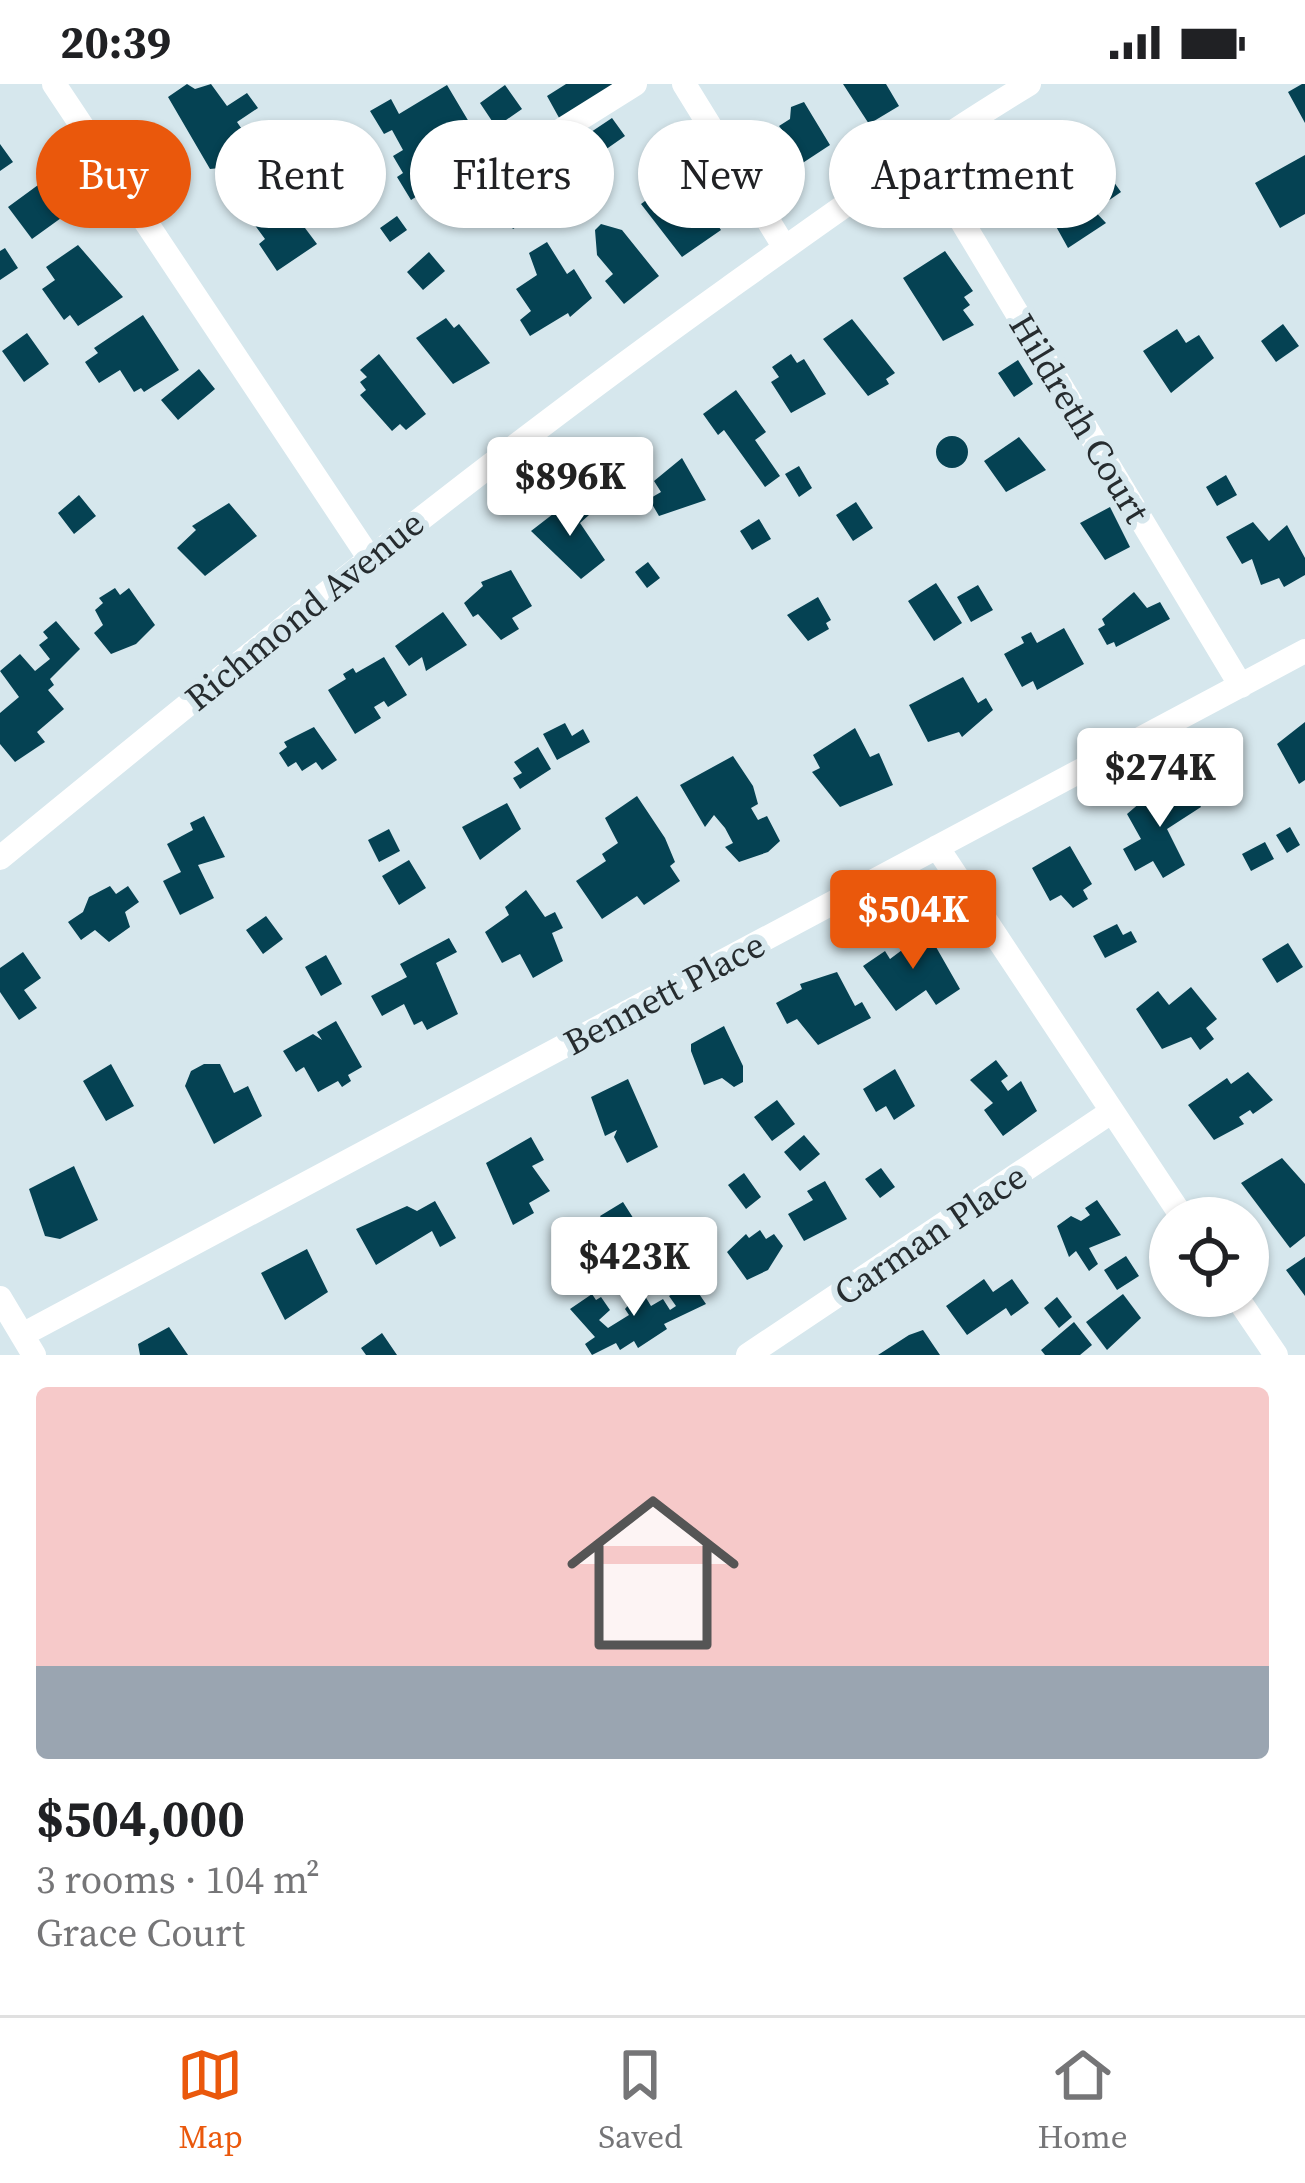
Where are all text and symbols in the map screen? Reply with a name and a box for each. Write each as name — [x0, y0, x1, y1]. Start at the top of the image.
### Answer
text: 20:39 — [60, 11, 171, 73]
chip: Buy — [36, 120, 191, 228]
chip: Rent — [215, 120, 386, 228]
chip: Filters — [410, 120, 614, 228]
chip: New — [638, 120, 805, 228]
chip: Apartment — [829, 120, 1116, 228]
street label: Hildreth Court — [998, 305, 1161, 532]
pin: $896K — [486, 437, 654, 539]
text: $896K — [514, 449, 626, 502]
street label: Richmond Avenue — [175, 499, 434, 722]
pin: $274K — [1076, 728, 1244, 830]
text: $274K — [1104, 740, 1216, 793]
pin: $504K — [829, 870, 997, 972]
text: $504K — [857, 882, 969, 935]
street label: Bennett Place — [555, 920, 773, 1067]
street label: Carman Place — [824, 1152, 1036, 1317]
map controls — [1149, 1197, 1269, 1317]
button: locate — [1149, 1197, 1269, 1317]
pin: $423K — [550, 1217, 718, 1319]
text: $423K — [578, 1229, 690, 1282]
icon: home — [545, 1465, 761, 1681]
text: $504,000 — [36, 1783, 245, 1853]
text: 3 rooms · 104 m² — [36, 1853, 320, 1906]
text: Grace Court — [36, 1906, 245, 1959]
tab: Map — [177, 2042, 243, 2159]
tab: Saved — [598, 2042, 683, 2159]
tab: Home — [1038, 2042, 1128, 2159]

